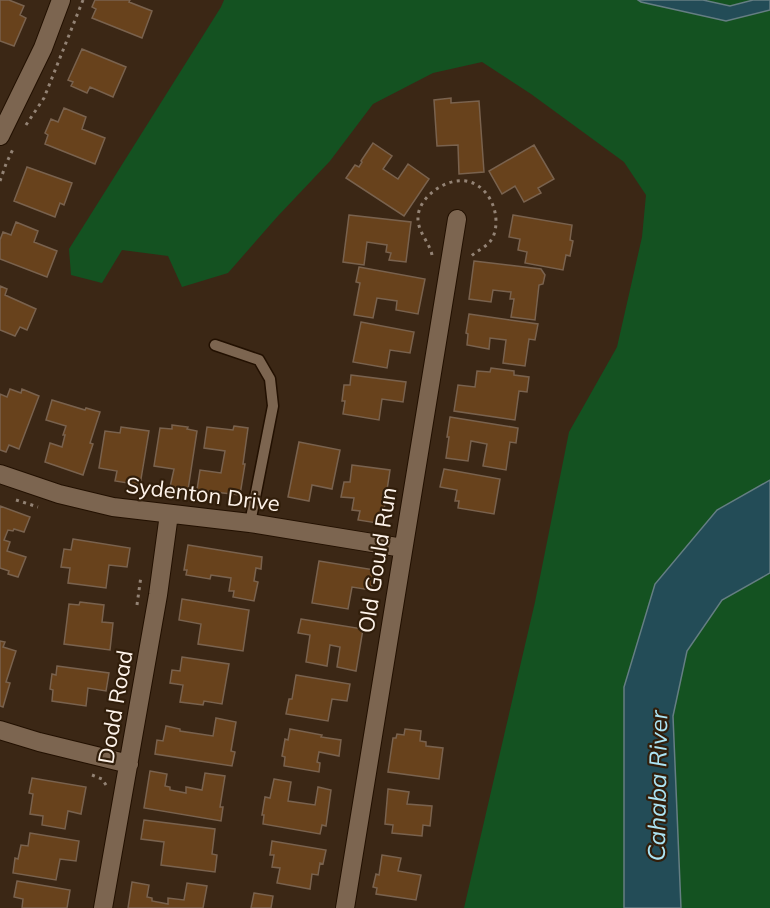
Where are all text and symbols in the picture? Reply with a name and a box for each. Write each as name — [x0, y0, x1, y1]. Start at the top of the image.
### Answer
street label: Sydenton Drive — [124, 471, 282, 517]
street label: Old Gould Run — [352, 485, 402, 635]
street label: Dodd Road — [91, 648, 139, 766]
water label: Cahaba River — [641, 709, 673, 862]

